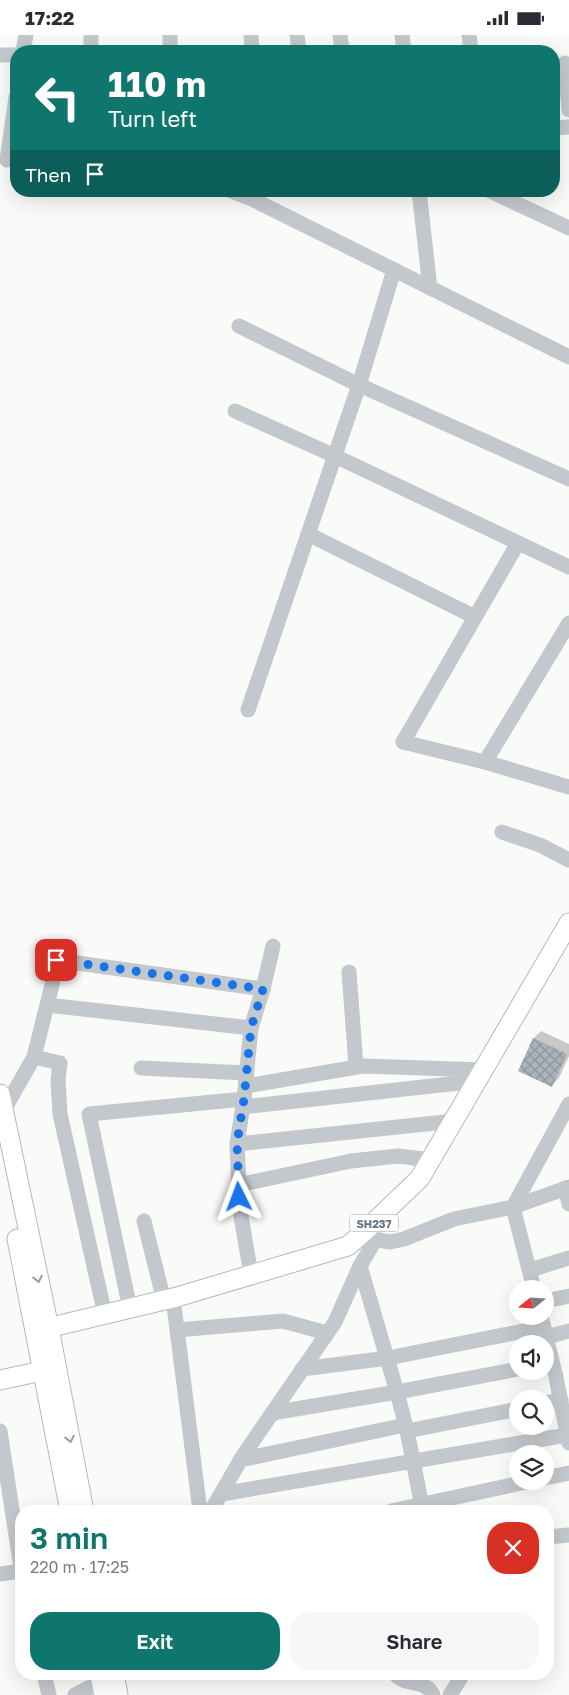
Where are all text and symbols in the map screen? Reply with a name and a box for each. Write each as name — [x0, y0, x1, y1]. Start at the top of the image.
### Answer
text: 17:22 — [25, 6, 74, 29]
text: 110 m — [108, 63, 206, 105]
icon: left — [25, 65, 90, 130]
text: Turn left — [108, 105, 197, 132]
icon: arrive — [81, 160, 109, 188]
text: Then — [25, 163, 71, 186]
pin — [35, 939, 77, 981]
icon: arrive — [42, 946, 70, 974]
position arrow — [212, 1170, 264, 1222]
road number: SH237 — [350, 1215, 398, 1231]
one-way arrow — [33, 1275, 43, 1284]
north arrow — [509, 1280, 554, 1325]
map controls — [509, 1280, 554, 1490]
button: sound — [509, 1335, 554, 1380]
button: search — [509, 1390, 554, 1435]
one-way arrow — [64, 1434, 75, 1443]
button: layers — [509, 1445, 554, 1490]
text: 3 min — [30, 1520, 108, 1556]
button: close — [487, 1522, 539, 1574]
text: 220 m · 17:25 — [30, 1557, 129, 1577]
button: Exit — [30, 1612, 280, 1670]
button: Share — [290, 1612, 539, 1670]

